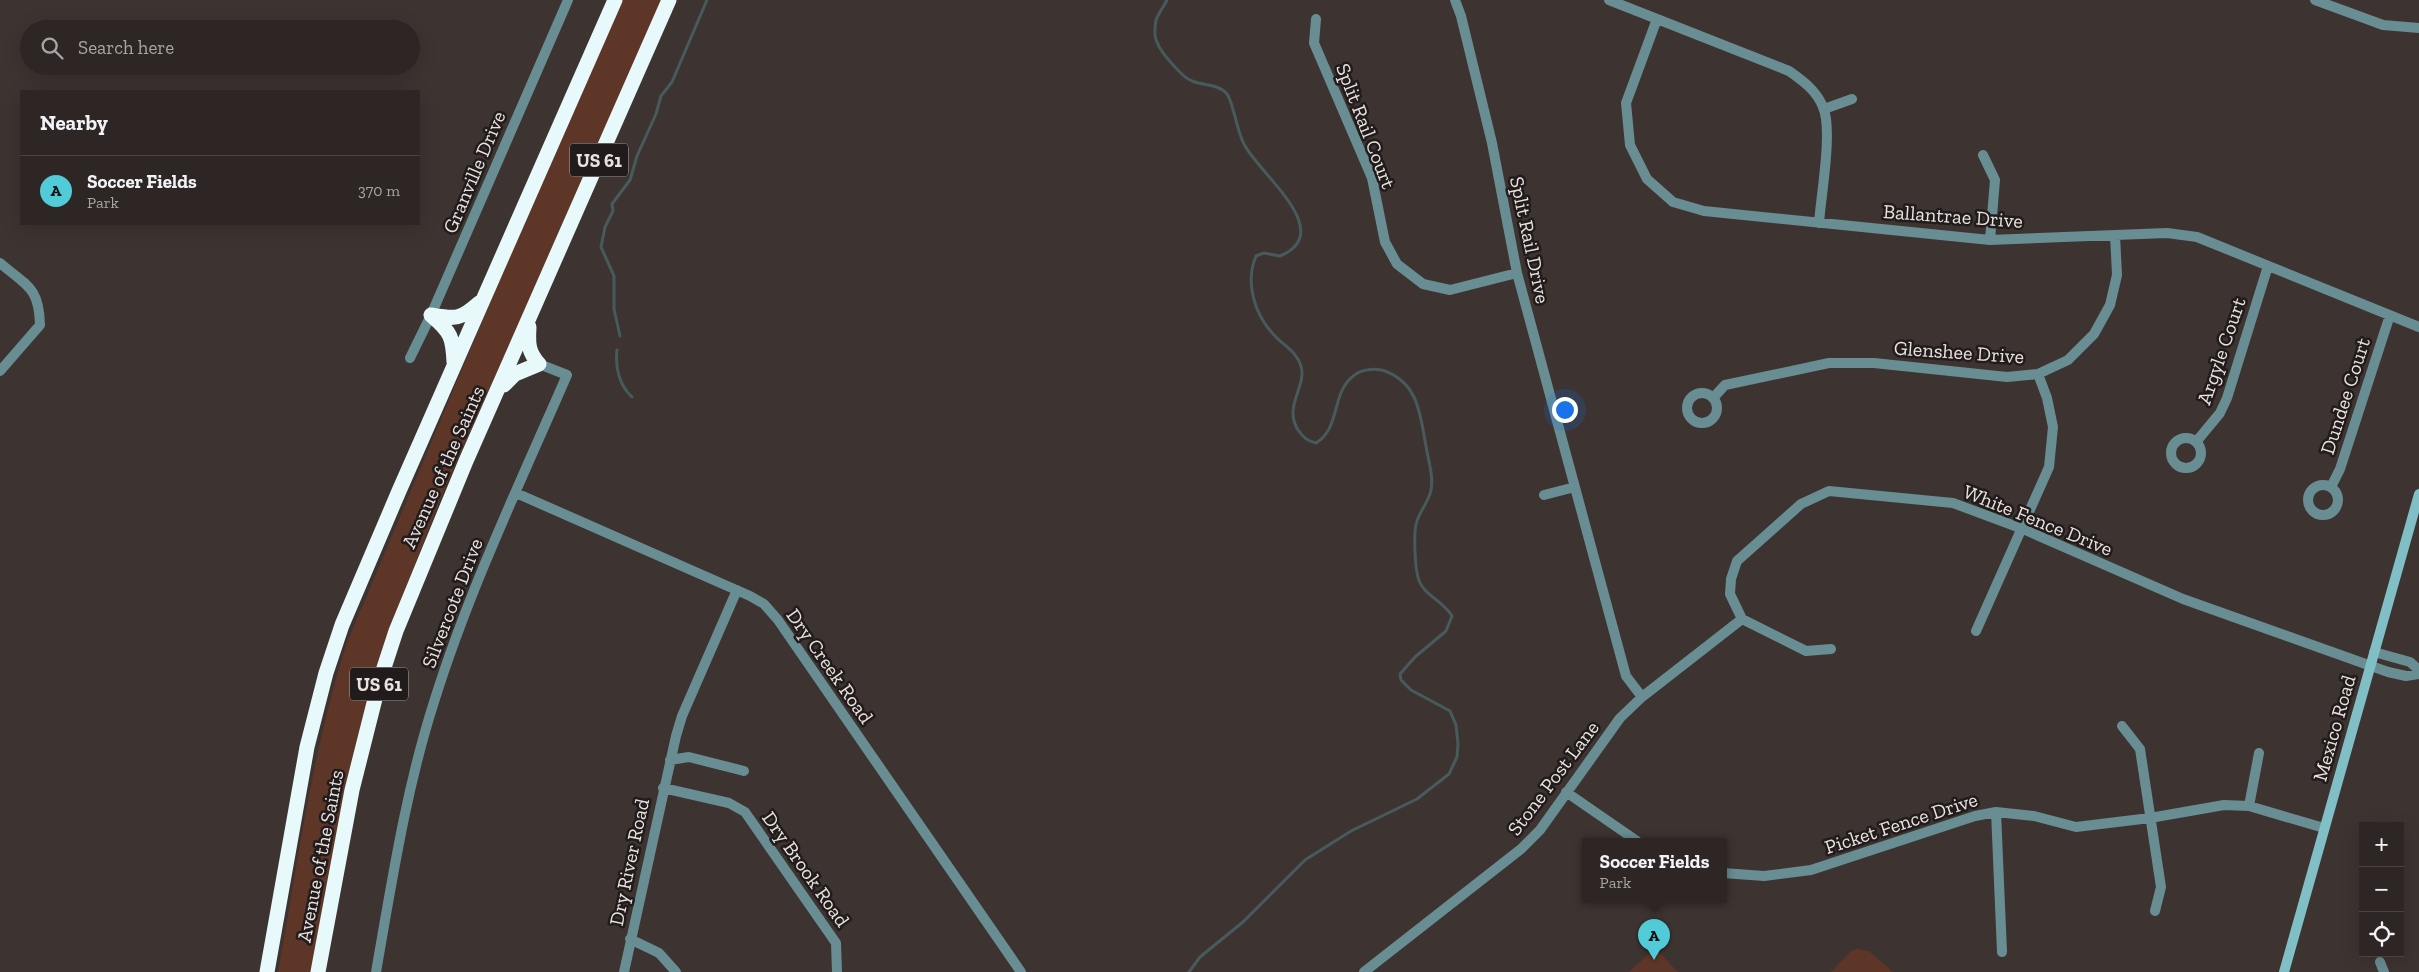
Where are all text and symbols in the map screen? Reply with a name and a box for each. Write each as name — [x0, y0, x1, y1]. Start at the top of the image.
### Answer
search box — [20, 20, 420, 75]
icon: search — [38, 34, 66, 62]
text: Search here — [78, 36, 174, 59]
street label: Split Rail Court — [1331, 60, 1401, 193]
street label: Granville Drive — [437, 107, 511, 237]
text: Nearby — [40, 110, 108, 135]
road number: US 61 — [570, 144, 628, 176]
text: Soccer Fields — [87, 170, 197, 193]
street label: Split Rail Drive — [1505, 174, 1555, 306]
text: A — [51, 181, 62, 200]
text: 370 m — [358, 181, 400, 200]
text: Park — [87, 193, 119, 212]
street label: Ballantrae Drive — [1882, 199, 2024, 233]
street label: Argyle Court — [2191, 294, 2251, 408]
street label: Dundee Court — [2315, 334, 2375, 457]
street label: Glenshee Drive — [1893, 335, 2025, 369]
street label: Avenue of the Saints — [396, 382, 490, 552]
your location — [1552, 397, 1578, 423]
street label: White Fence Drive — [1960, 479, 2116, 561]
street label: Silvercote Drive — [416, 535, 488, 671]
street label: Dry Creek Road — [781, 604, 879, 728]
road number: US 61 — [350, 668, 408, 701]
street label: Mexico Road — [2307, 672, 2361, 784]
street label: Stone Post Lane — [1502, 716, 1604, 840]
street label: Avenue of the Saints — [292, 768, 348, 944]
street label: Picket Fence Drive — [1821, 787, 1981, 859]
street label: Dry River Road — [604, 796, 654, 928]
street label: Dry Brook Road — [757, 807, 855, 931]
map controls — [2359, 822, 2404, 957]
button: + — [2359, 822, 2404, 867]
popup — [1582, 838, 1727, 903]
text: Soccer Fields — [1600, 850, 1709, 873]
button: − — [2359, 867, 2404, 912]
text: Park — [1600, 873, 1631, 892]
button: locate — [2359, 912, 2404, 957]
pin: A — [1638, 919, 1670, 960]

